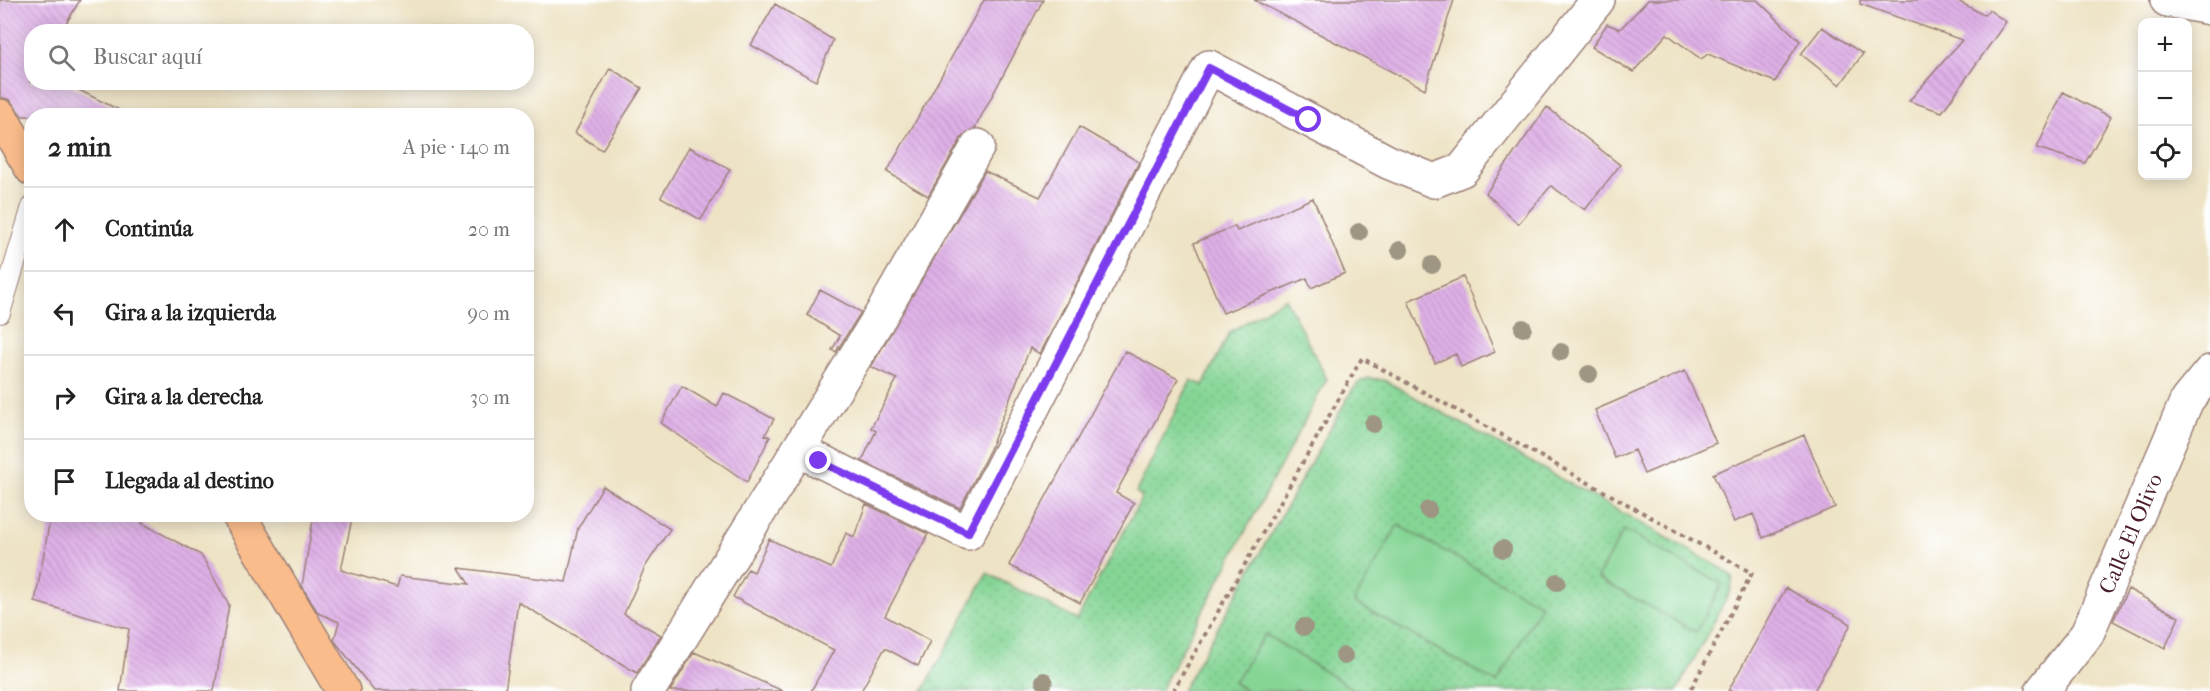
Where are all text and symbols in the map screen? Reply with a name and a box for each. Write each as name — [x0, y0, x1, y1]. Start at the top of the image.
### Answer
map controls — [2138, 18, 2192, 180]
button: + — [2138, 18, 2192, 72]
search box — [24, 24, 534, 90]
icon: search — [45, 41, 78, 74]
text: Buscar aquí — [93, 44, 202, 70]
button: − — [2138, 72, 2192, 126]
route start — [1295, 106, 1321, 132]
button: locate — [2138, 126, 2192, 180]
text: 2 min — [48, 132, 111, 163]
text: A pie · 140 m — [403, 136, 510, 159]
icon: ahead — [48, 213, 81, 246]
text: Continúa — [105, 216, 193, 242]
text: 20 m — [468, 218, 510, 241]
icon: left — [48, 297, 81, 330]
text: Gira a la izquierda — [105, 300, 276, 326]
text: 90 m — [468, 302, 510, 325]
icon: right — [48, 381, 81, 414]
text: Gira a la derecha — [105, 384, 262, 410]
text: 30 m — [470, 386, 510, 409]
route end — [805, 447, 831, 473]
icon: arrive — [48, 465, 81, 498]
text: Llegada al destino — [105, 468, 274, 494]
street label: Calle El Olivo — [2094, 470, 2168, 598]

